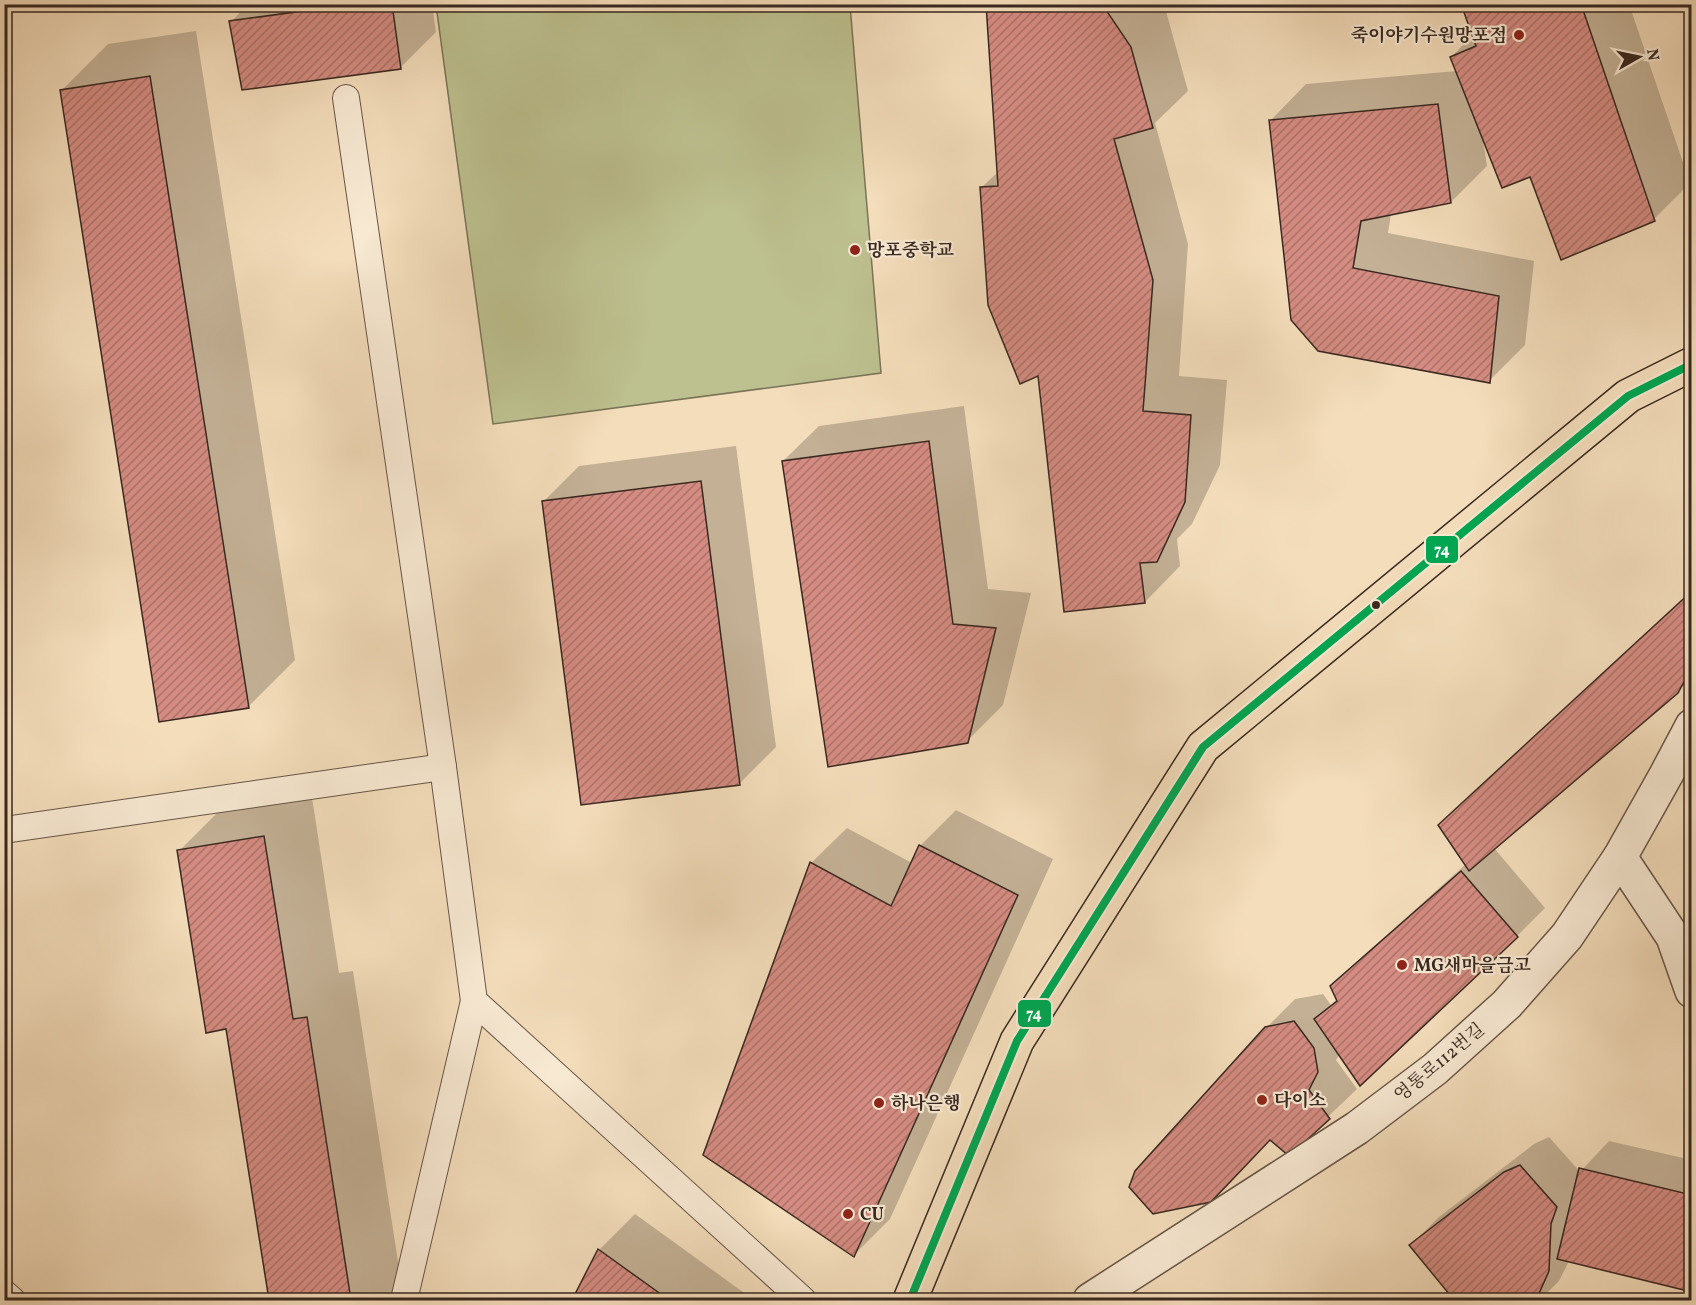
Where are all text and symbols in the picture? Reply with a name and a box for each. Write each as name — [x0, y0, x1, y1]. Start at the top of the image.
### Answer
place label: 죽이야기수원망포점 — [1351, 24, 1507, 49]
north arrow — [1609, 27, 1669, 87]
marker: 죽이야기수원망포점 — [1512, 28, 1526, 42]
text: N — [1640, 48, 1664, 63]
place label: 망포중학교 — [867, 239, 955, 264]
marker: 망포중학교 — [848, 243, 862, 257]
line badge: 74 — [1425, 535, 1459, 564]
text: 74 — [1434, 540, 1450, 562]
unlabelled marker — [1370, 599, 1382, 611]
place label: MG새마을금고 — [1414, 954, 1532, 979]
marker: MG새마을금고 — [1395, 958, 1409, 972]
line badge: 74 — [1017, 999, 1052, 1028]
text: 74 — [1026, 1004, 1042, 1026]
street label: 영통로112번길 — [1390, 1018, 1490, 1108]
place label: 다이소 — [1274, 1089, 1327, 1114]
place label: 하나은행 — [891, 1092, 961, 1117]
marker: 다이소 — [1255, 1093, 1269, 1107]
marker: 하나은행 — [872, 1096, 886, 1110]
place label: CU — [860, 1203, 884, 1228]
marker: CU — [841, 1207, 855, 1221]

